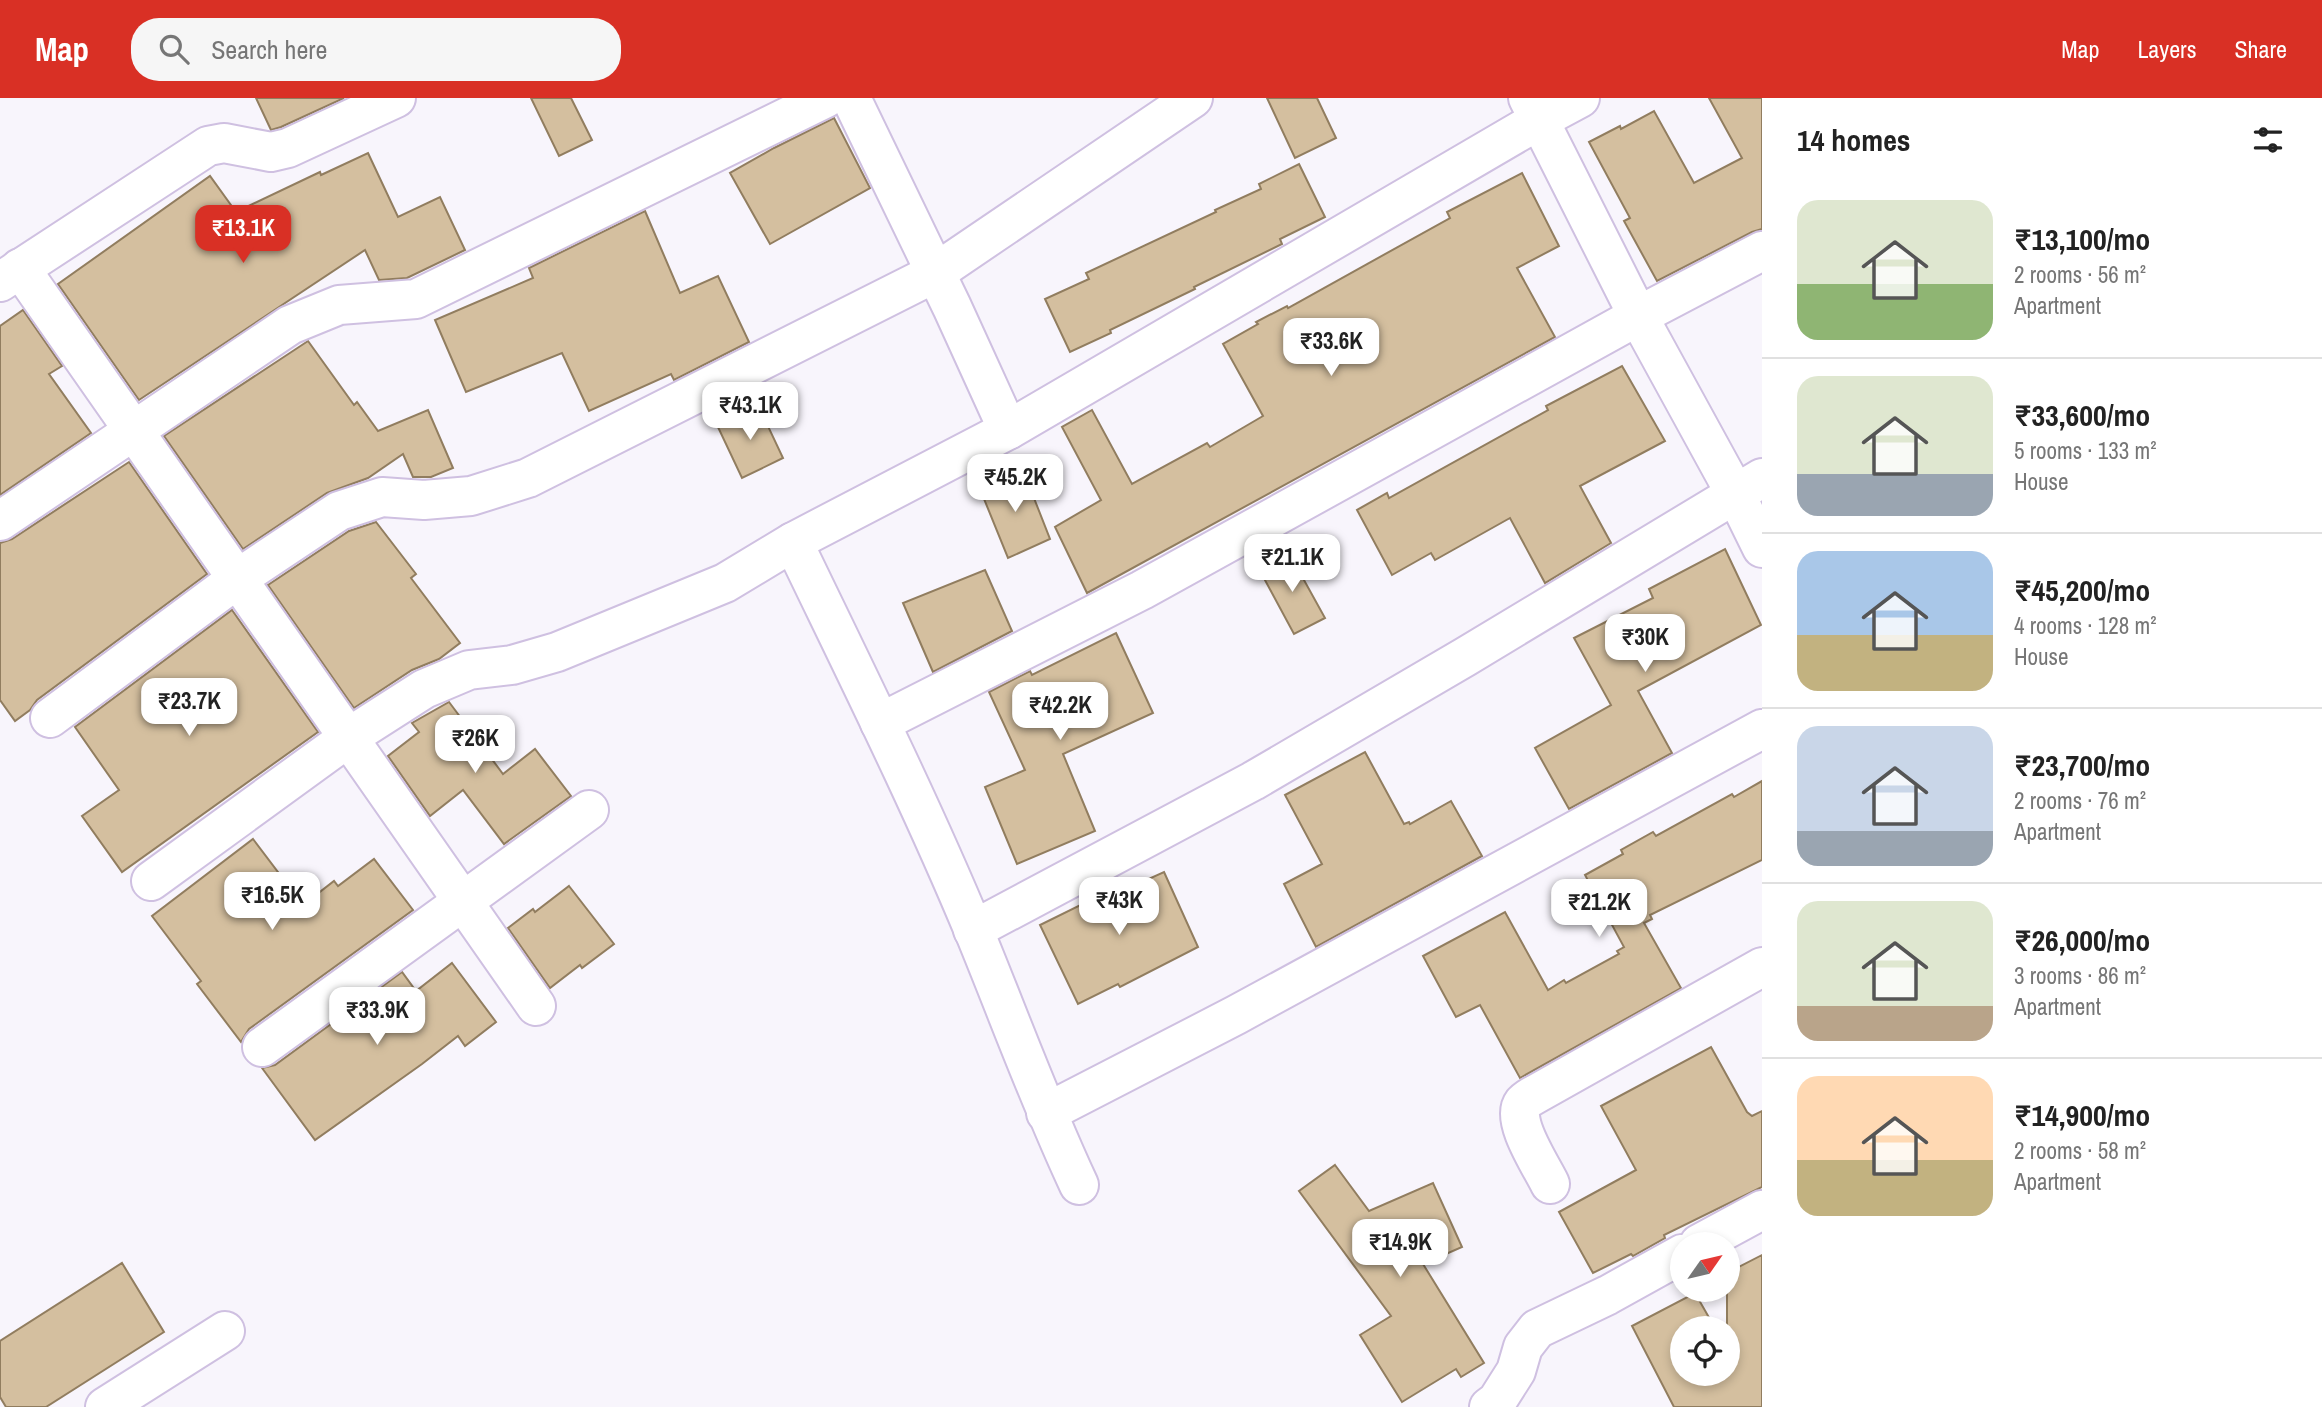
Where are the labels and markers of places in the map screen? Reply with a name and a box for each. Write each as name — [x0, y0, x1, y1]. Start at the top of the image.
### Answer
pin: ₹13.1K — [186, 206, 300, 265]
pin: ₹33.6K — [1274, 318, 1388, 378]
pin: ₹43.1K — [693, 382, 807, 442]
pin: ₹45.2K — [958, 454, 1072, 514]
pin: ₹21.1K — [1235, 534, 1349, 594]
pin: ₹30K — [1604, 614, 1686, 674]
pin: ₹23.7K — [132, 678, 246, 738]
pin: ₹42.2K — [1003, 682, 1117, 742]
pin: ₹26K — [434, 716, 516, 775]
pin: ₹16.5K — [215, 872, 329, 932]
pin: ₹43K — [1078, 878, 1160, 937]
pin: ₹21.2K — [1542, 880, 1656, 939]
pin: ₹33.9K — [320, 988, 434, 1047]
pin: ₹14.9K — [1343, 1220, 1457, 1279]

